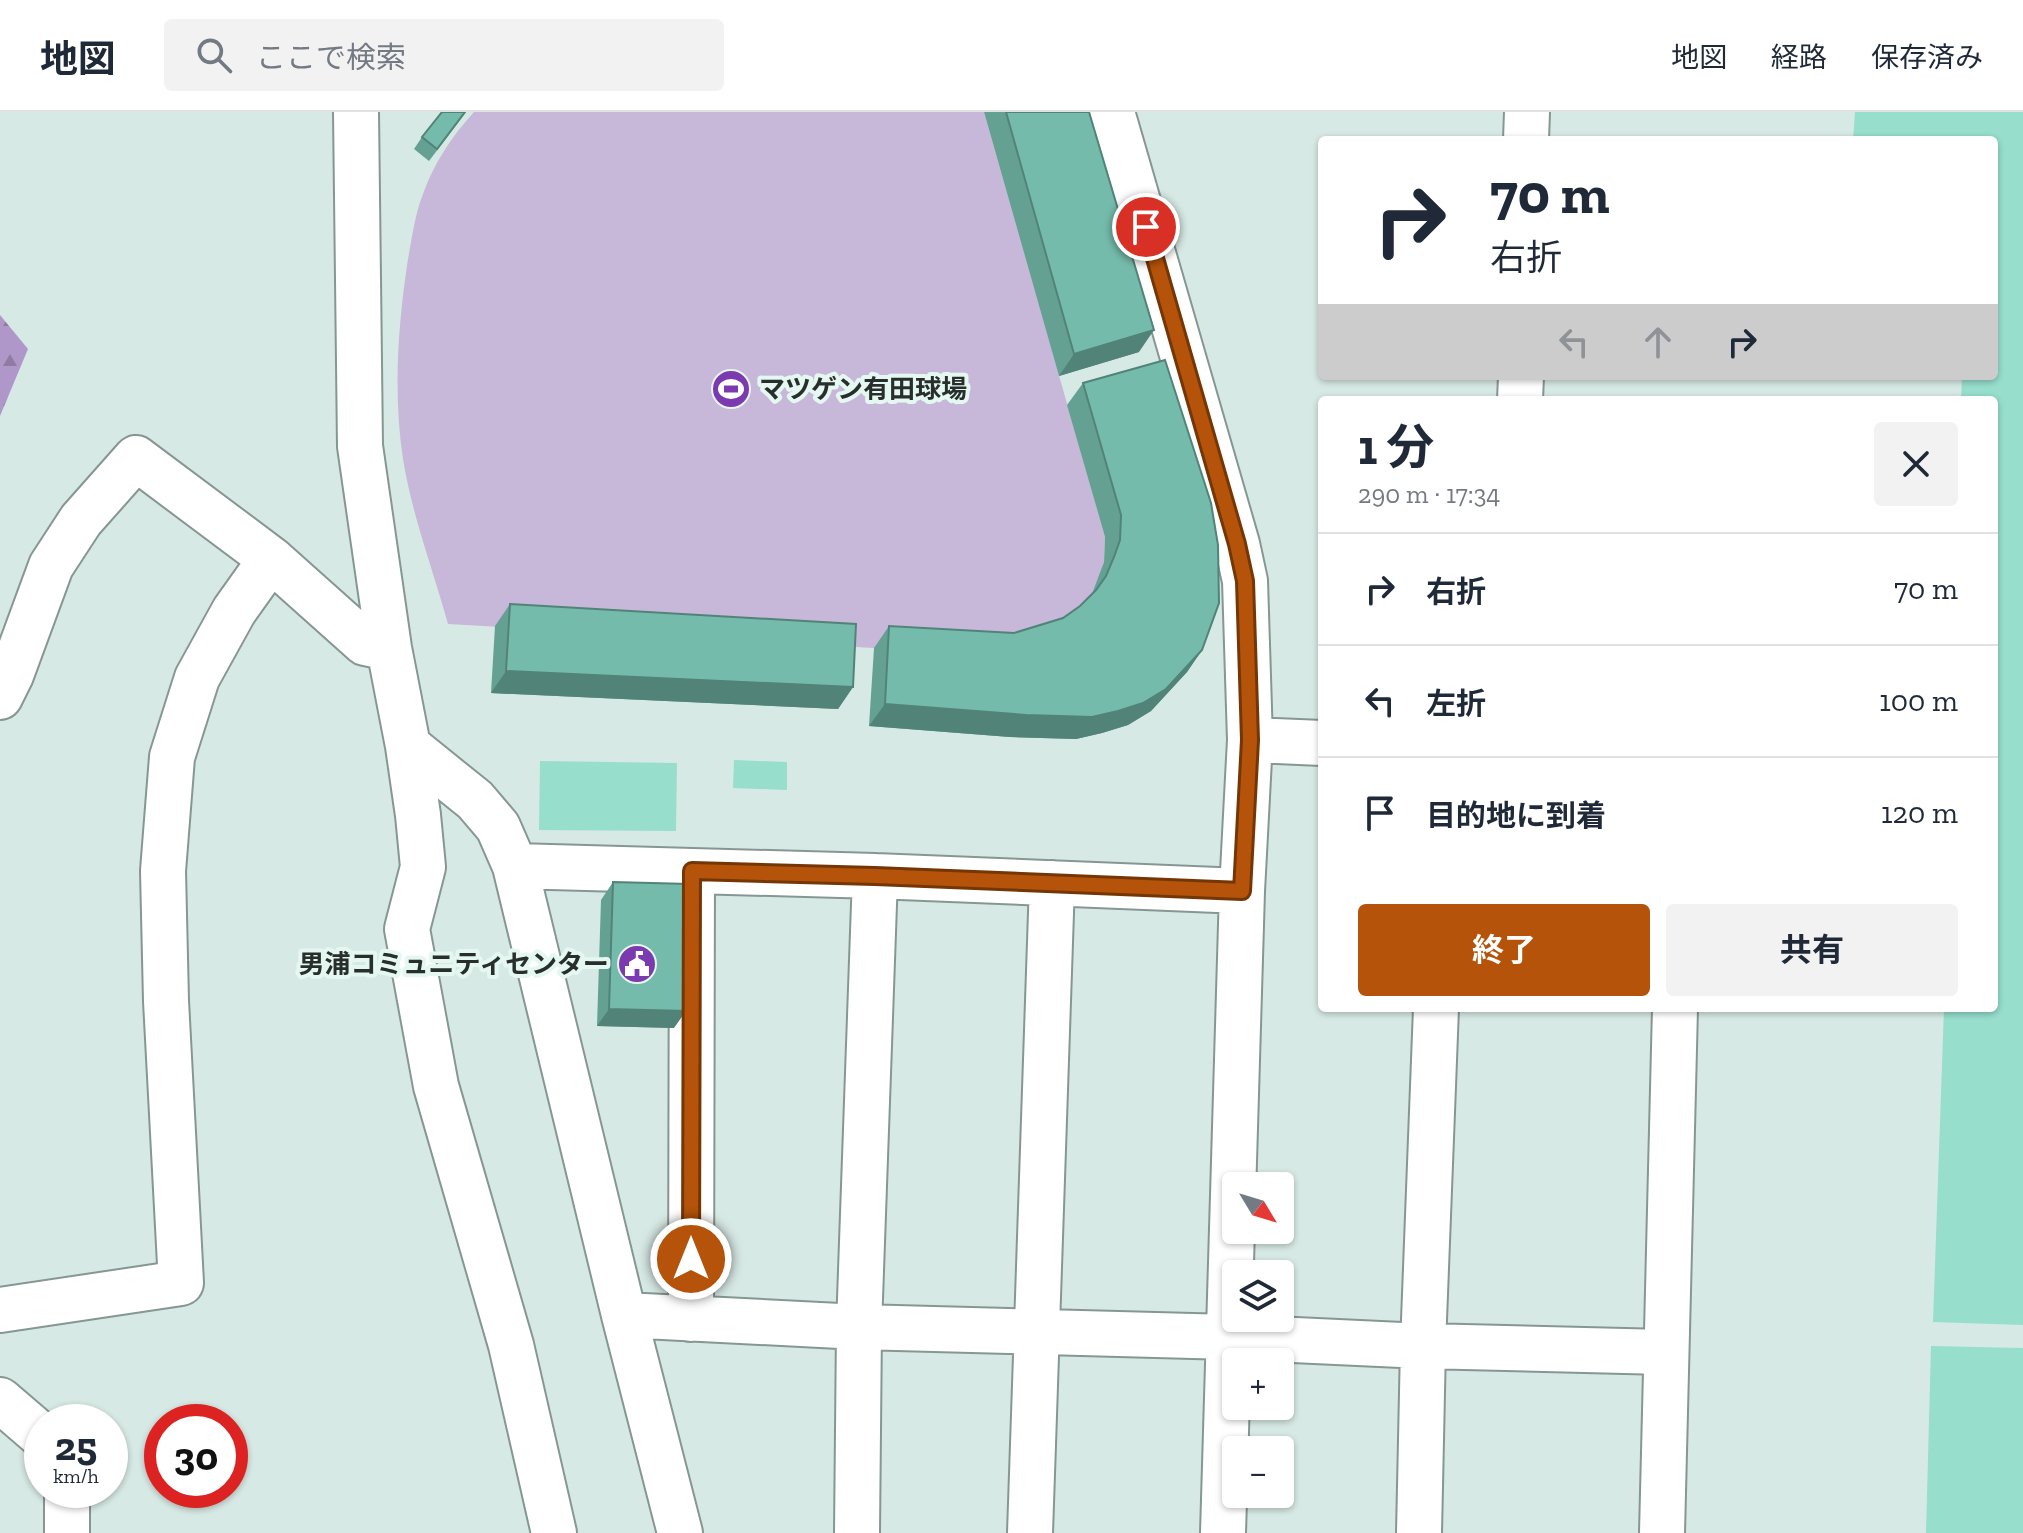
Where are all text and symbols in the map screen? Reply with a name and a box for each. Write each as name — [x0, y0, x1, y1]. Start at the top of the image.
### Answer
search box — [164, 19, 724, 91]
icon: search — [192, 33, 236, 77]
text: 地図 — [40, 36, 116, 82]
text: ここで検索 — [256, 40, 406, 76]
text: 地図 — [1671, 41, 1727, 74]
text: 経路 — [1771, 41, 1827, 74]
text: 保存済み — [1871, 41, 1983, 74]
text: 70 m — [1490, 160, 1610, 227]
icon: right — [1358, 168, 1462, 272]
pin — [1112, 193, 1180, 261]
icon: arrive — [1124, 205, 1168, 249]
text: 右折 — [1490, 236, 1562, 279]
icon: left — [1552, 320, 1596, 364]
icon: ahead — [1636, 320, 1680, 364]
icon: right — [1720, 320, 1764, 364]
sports icon: マツゲン有田球場 — [710, 368, 752, 410]
place label: マツゲン有田球場 — [759, 373, 967, 405]
text: 1 分 — [1358, 419, 1434, 476]
button: close — [1874, 422, 1958, 506]
text: 290 m · 17:34 — [1358, 478, 1500, 510]
icon: right — [1358, 567, 1402, 611]
text: 70 m — [1894, 571, 1958, 607]
text: 右折 — [1426, 574, 1486, 610]
icon: left — [1358, 679, 1402, 723]
text: 100 m — [1879, 683, 1958, 719]
text: 左折 — [1426, 686, 1486, 722]
icon: arrive — [1358, 791, 1402, 835]
text: 120 m — [1881, 795, 1958, 831]
text: 目的地に到着 — [1426, 798, 1606, 834]
button: 終了 — [1358, 904, 1650, 996]
button: 共有 — [1666, 904, 1958, 996]
public building icon: 男浦コミュニティセンター — [616, 943, 658, 985]
place label: 男浦コミュニティセンター — [299, 948, 609, 980]
north arrow — [1222, 1172, 1294, 1244]
map controls — [1222, 1172, 1294, 1508]
position arrow — [649, 1217, 733, 1301]
button: layers — [1222, 1260, 1294, 1332]
button: + — [1222, 1348, 1294, 1420]
speed limit sign: 30 — [144, 1404, 248, 1508]
text: 25 — [55, 1422, 97, 1470]
button: − — [1222, 1436, 1294, 1508]
text: km/h — [53, 1464, 99, 1488]

